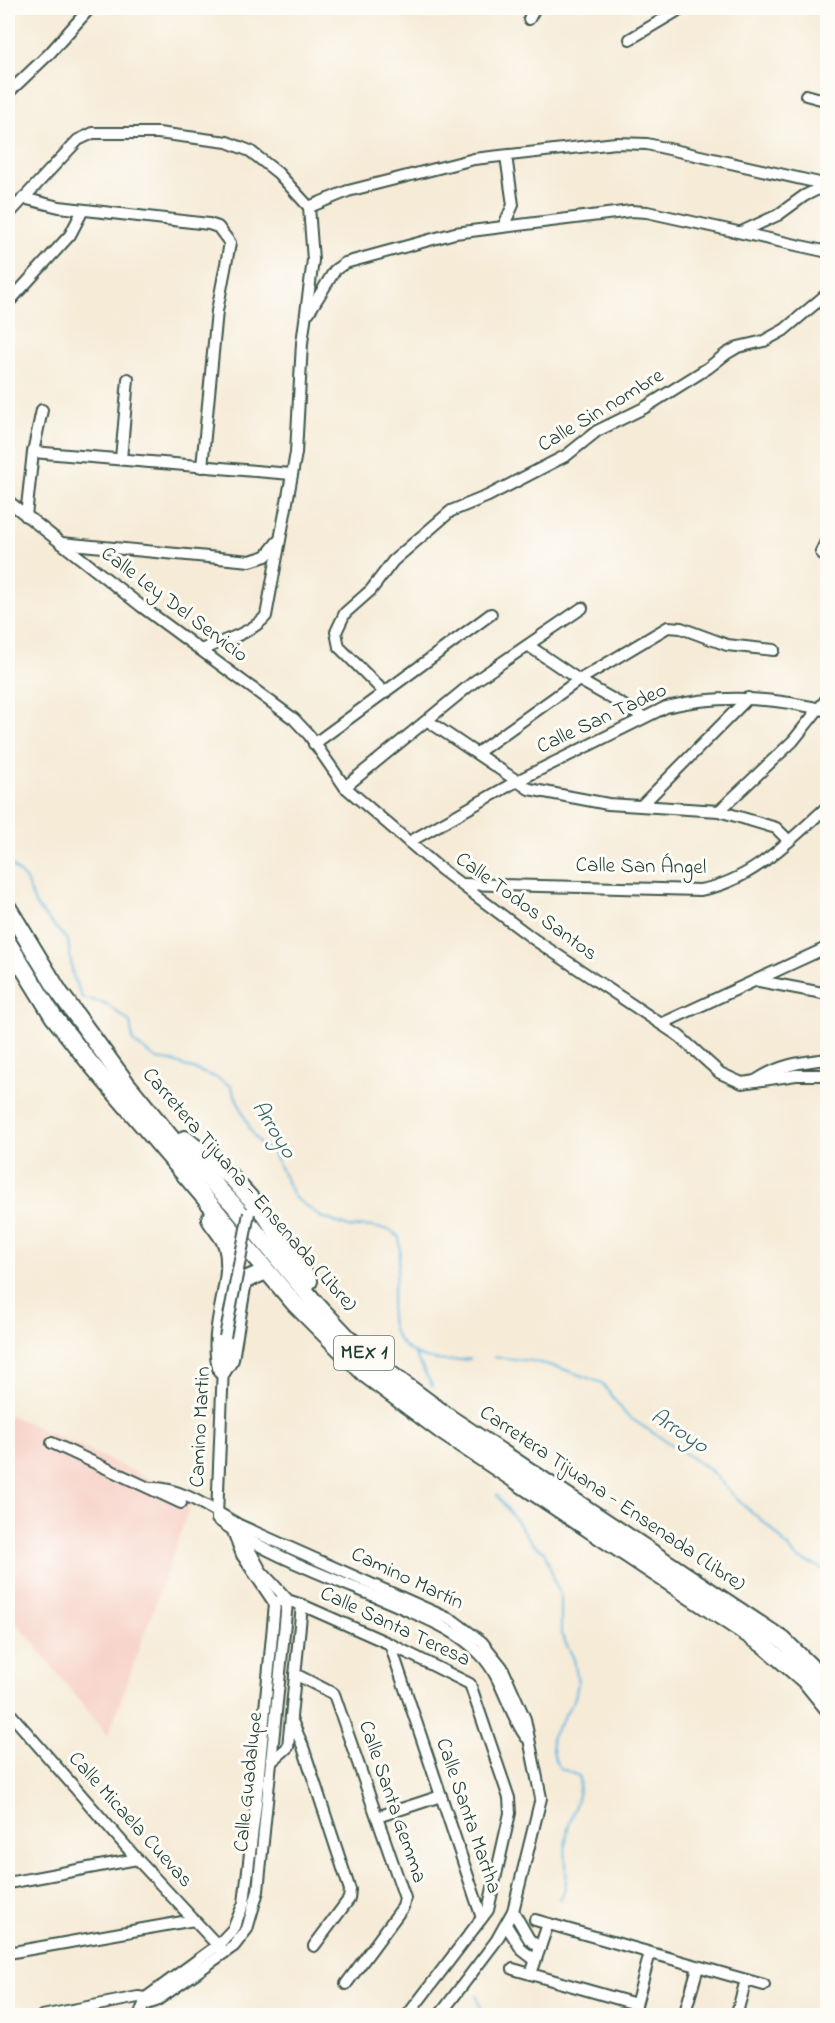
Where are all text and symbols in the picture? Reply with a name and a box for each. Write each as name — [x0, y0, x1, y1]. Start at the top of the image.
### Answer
street label: Calle Sin nombre — [532, 361, 670, 460]
street label: Calle Ley Del Servicio — [93, 540, 254, 672]
street label: Calle San Tadeo — [532, 676, 672, 762]
street label: Calle Todos Santos — [449, 845, 603, 969]
street label: Calle San Ángel — [575, 850, 707, 885]
street label: Carretera Tijuana - Ensenada (Libre) — [134, 1061, 364, 1319]
water label: Arroyo — [243, 1095, 304, 1166]
road number: MEX 1 — [334, 1336, 394, 1370]
street label: Camino Martin — [183, 1366, 219, 1488]
street label: Carretera Tijuana - Ensenada (Libre) — [473, 1398, 751, 1600]
water label: Arroyo — [644, 1401, 715, 1463]
street label: Camino Martín — [346, 1540, 468, 1618]
street label: Calle Santa Teresa — [315, 1579, 475, 1675]
street label: Calle Guadalupe — [227, 1710, 271, 1853]
street label: Calle Santa Gemma — [350, 1717, 434, 1887]
street label: Calle Santa Martha — [427, 1734, 509, 1898]
street label: Calle Micaela Cuevas — [61, 1745, 199, 1895]

